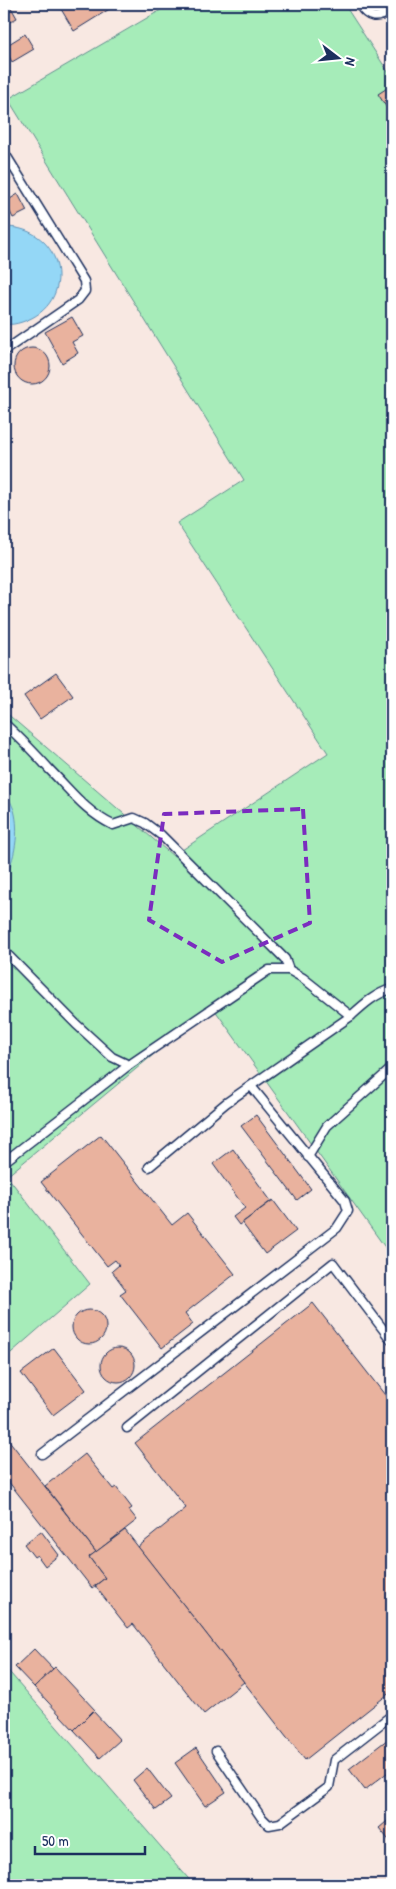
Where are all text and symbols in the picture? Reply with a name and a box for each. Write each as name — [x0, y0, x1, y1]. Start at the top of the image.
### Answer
north arrow — [314, 32, 364, 82]
text: N — [341, 56, 361, 68]
scale bar — [35, 1824, 145, 1856]
text: 50 m — [42, 1830, 69, 1851]

